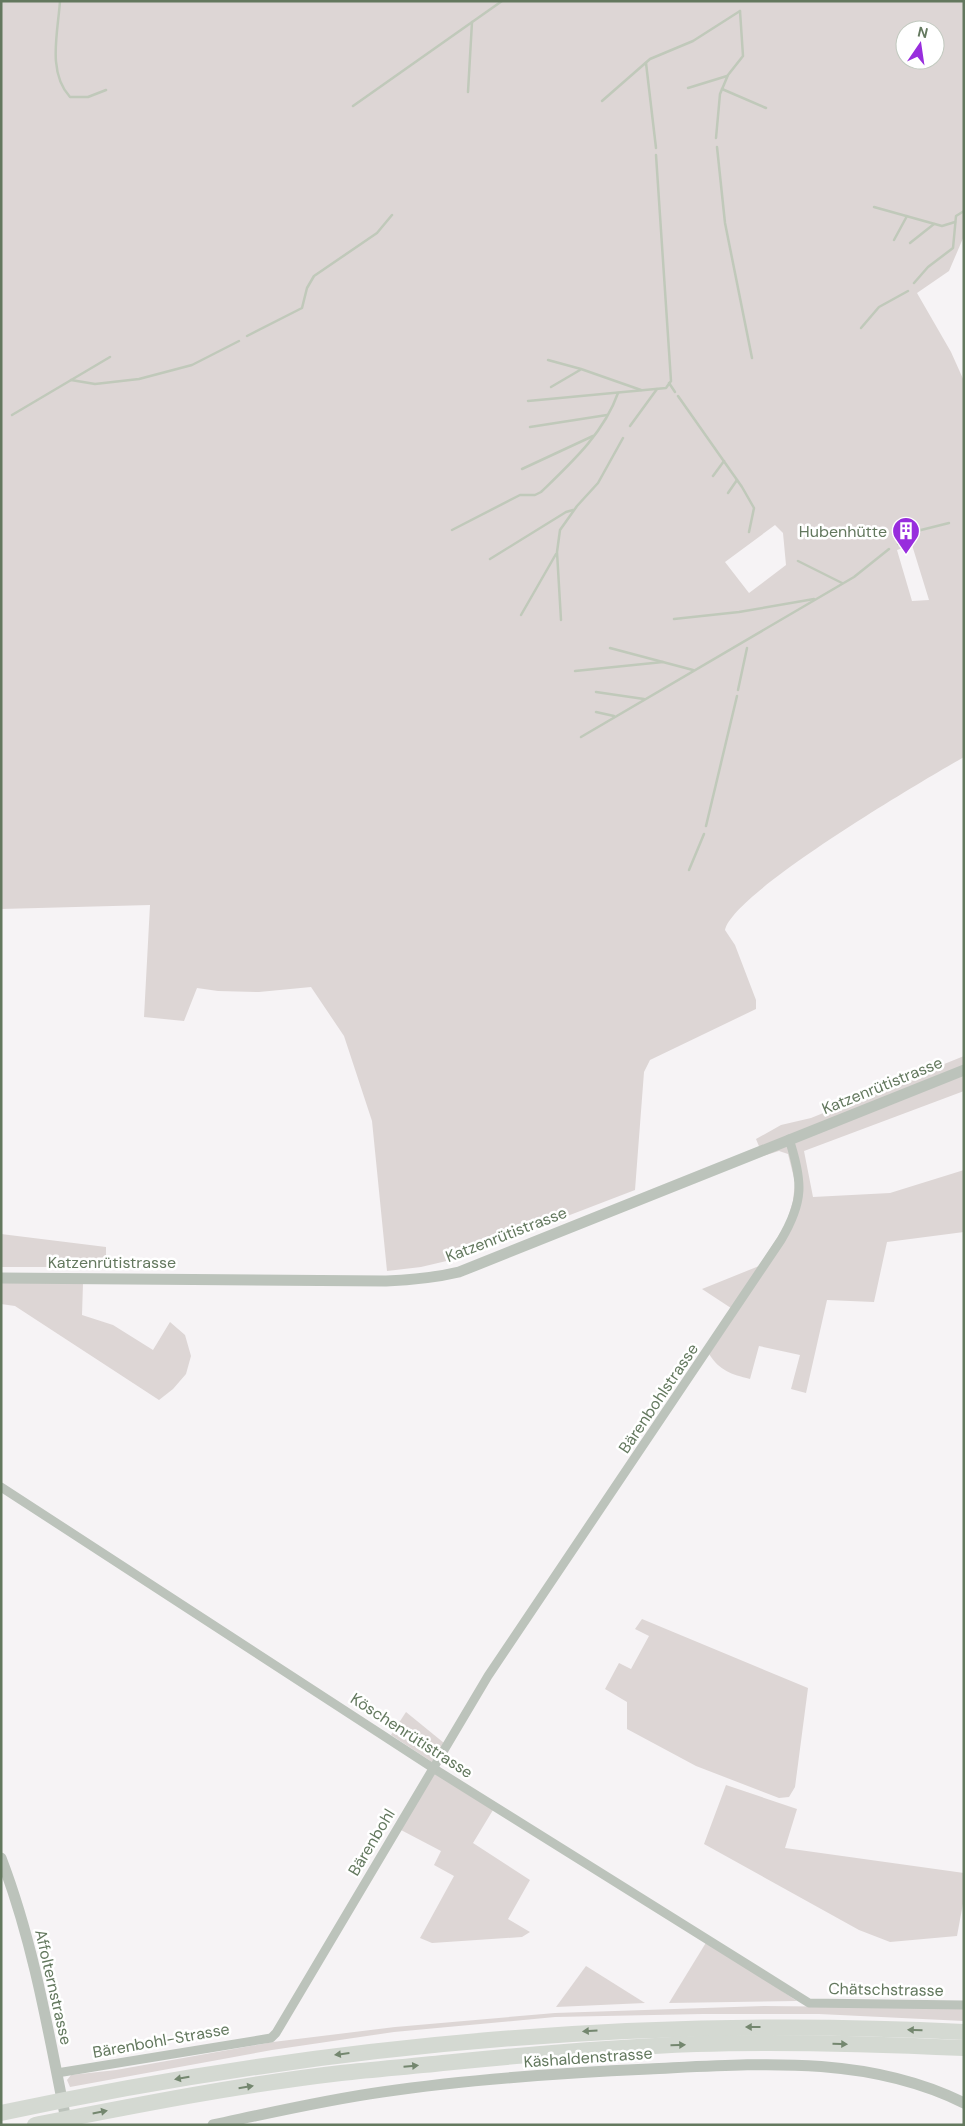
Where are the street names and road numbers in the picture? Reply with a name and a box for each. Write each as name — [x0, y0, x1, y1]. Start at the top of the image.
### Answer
street label: Katzenrütistrasse — [819, 1052, 946, 1119]
street label: Katzenrütistrasse — [443, 1202, 570, 1267]
street label: Katzenrütistrasse — [48, 1252, 176, 1273]
street label: Bärenbohlstrasse — [614, 1339, 703, 1457]
street label: Köschenrütistrasse — [347, 1688, 477, 1783]
street label: Bärenbohl — [343, 1805, 400, 1880]
street label: Affolternstrasse — [30, 1927, 77, 2047]
street label: Chätschstrasse — [828, 1978, 944, 2001]
street label: Bärenbohl-Strasse — [91, 2018, 231, 2063]
street label: Käshaldenstrasse — [523, 2043, 653, 2072]

